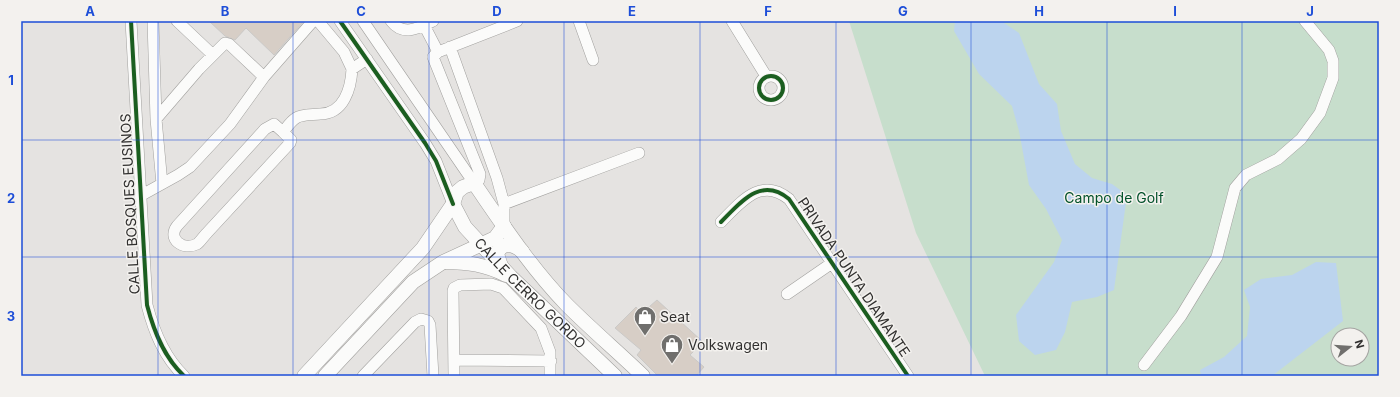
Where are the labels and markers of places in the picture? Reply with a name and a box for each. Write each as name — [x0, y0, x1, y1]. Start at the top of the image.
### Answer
shop icon: Seat — [632, 304, 658, 337]
place label: Seat — [660, 308, 690, 325]
shop icon: Volkswagen — [659, 332, 685, 365]
place label: Volkswagen — [688, 336, 768, 353]

